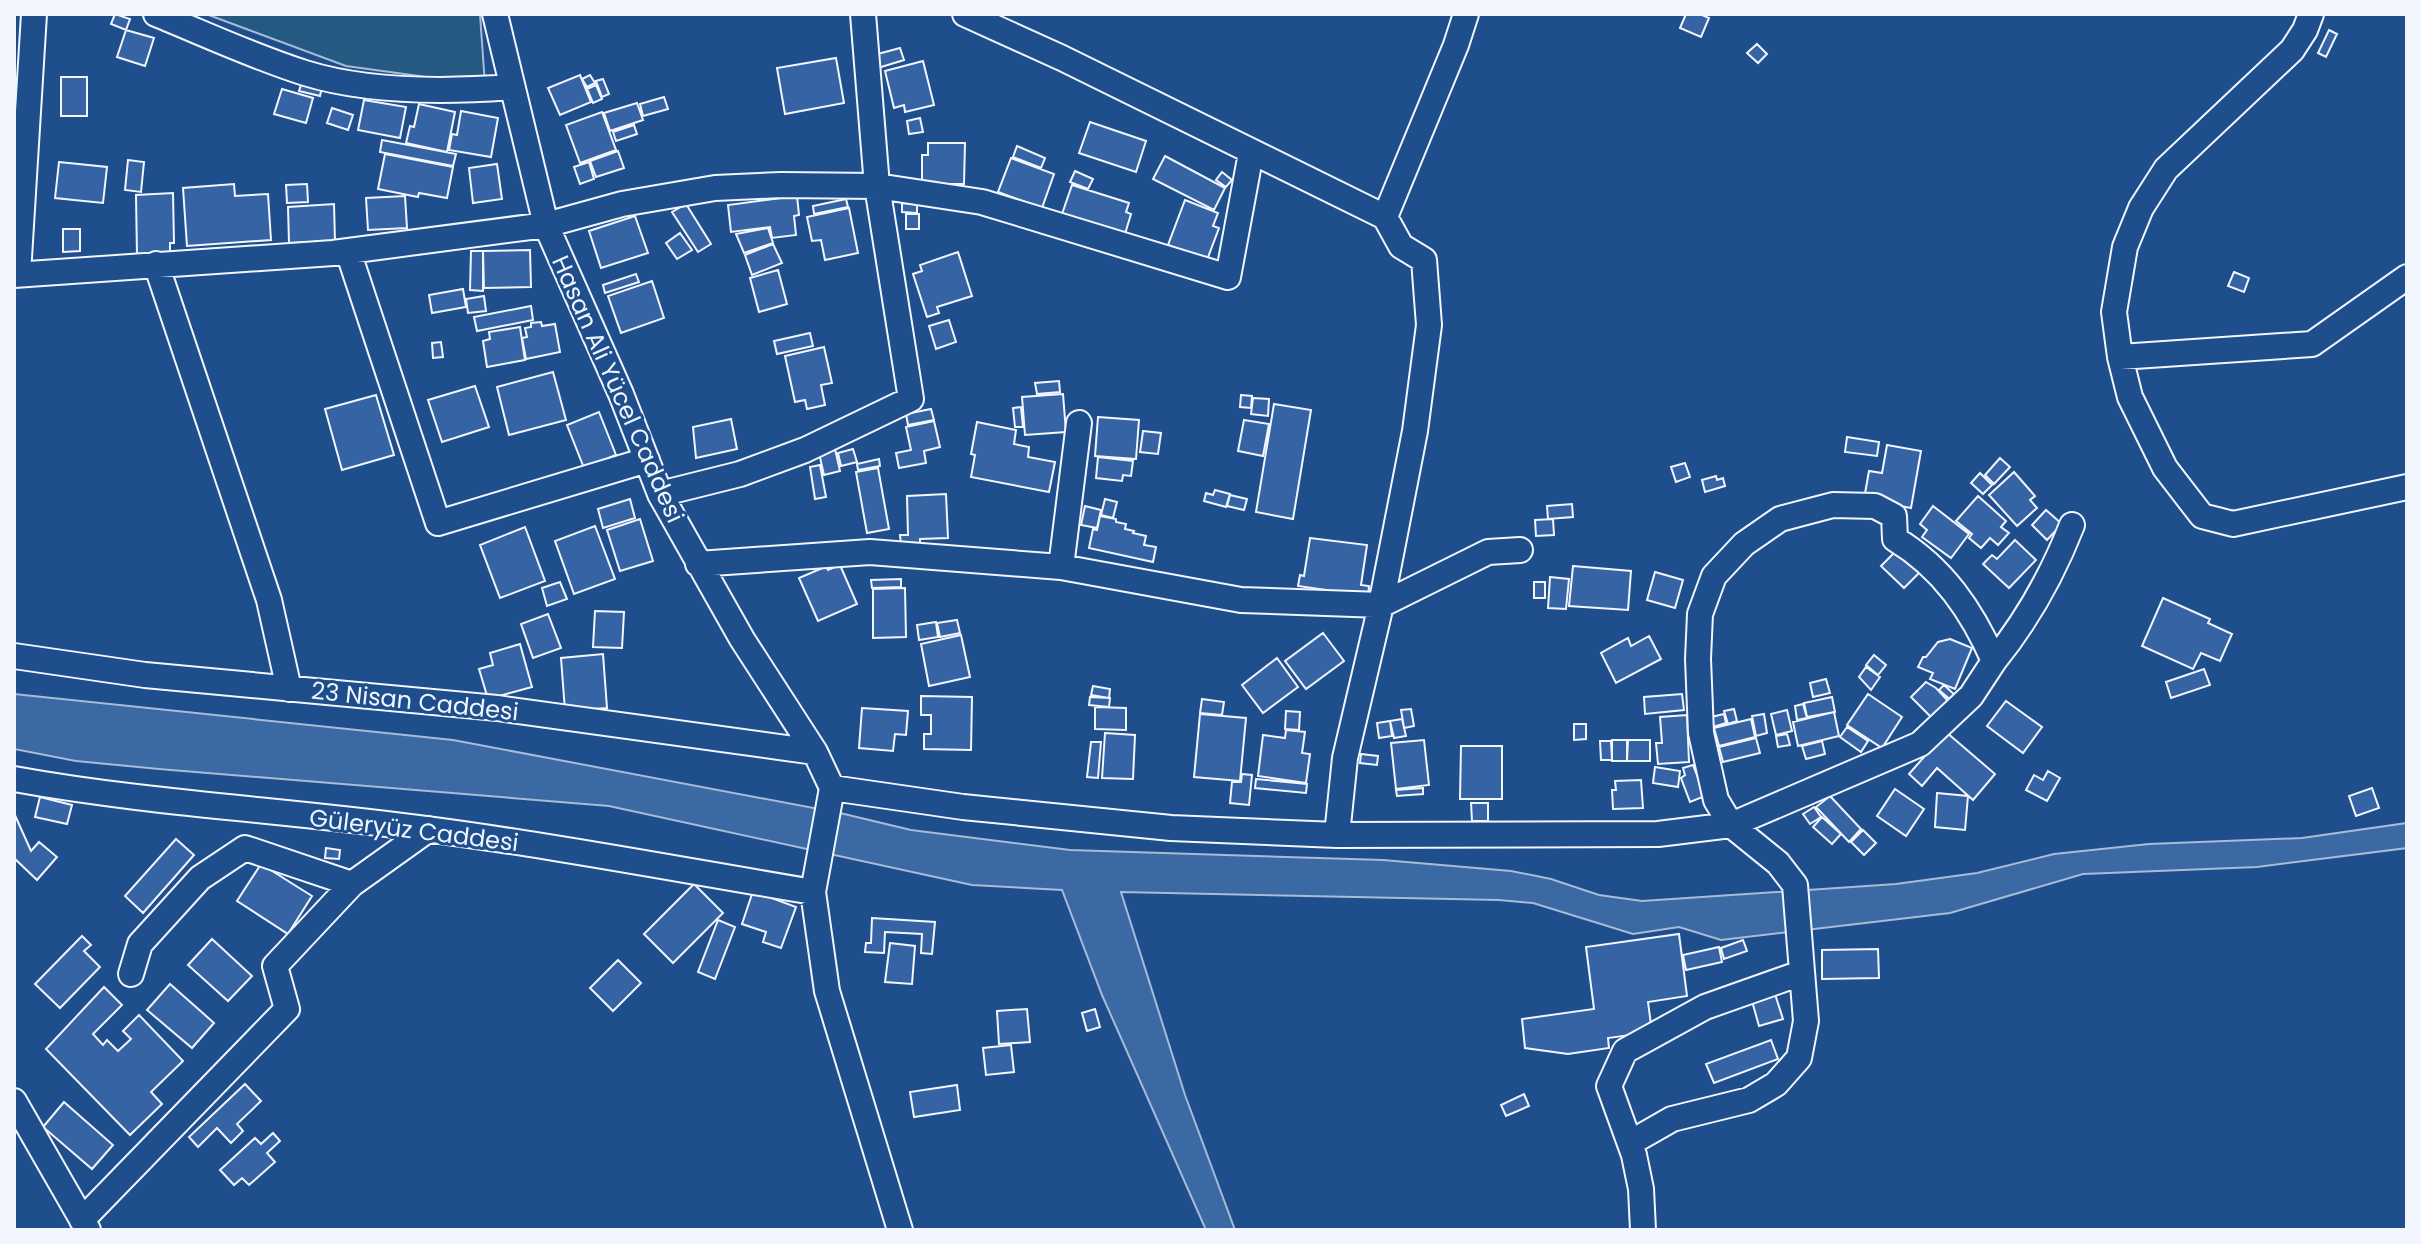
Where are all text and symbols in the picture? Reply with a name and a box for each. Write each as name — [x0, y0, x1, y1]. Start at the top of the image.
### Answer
street label: Hasan Ali Yücel Caddesi — [544, 250, 692, 528]
street label: 23 Nisan Caddesi — [310, 674, 520, 728]
street label: Güleryüz Caddesi — [308, 801, 520, 859]

